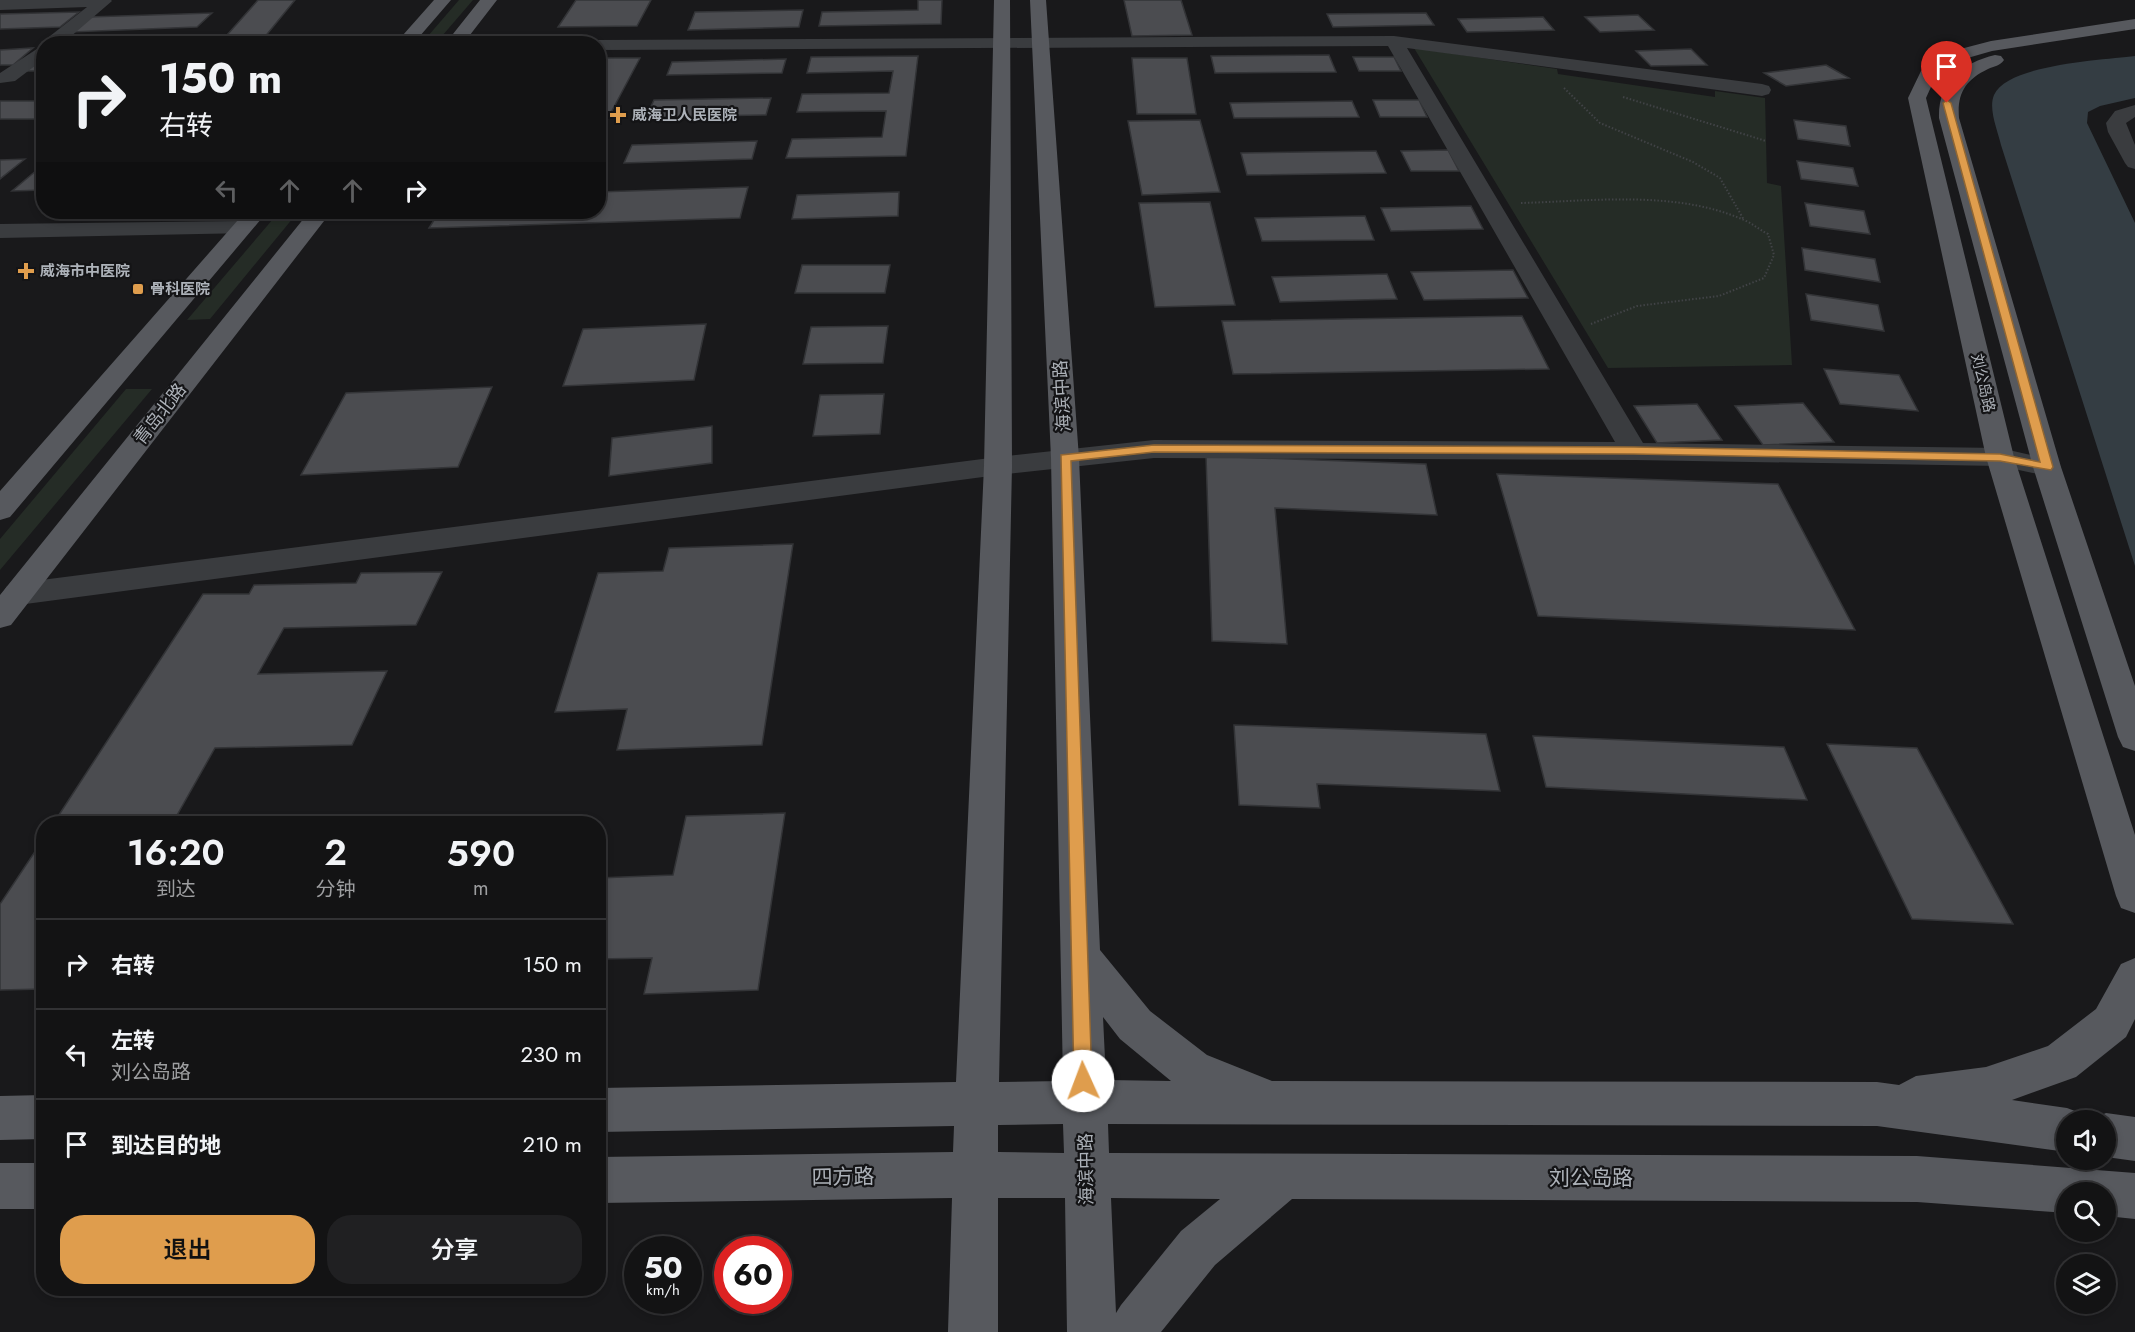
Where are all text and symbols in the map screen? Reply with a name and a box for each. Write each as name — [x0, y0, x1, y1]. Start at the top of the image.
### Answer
pin — [1921, 41, 1972, 103]
text: 150 m — [159, 48, 282, 109]
icon: arrive — [1930, 50, 1963, 83]
icon: right — [60, 60, 138, 138]
place label: 威海卫人民医院 — [632, 104, 737, 126]
text: 右转 — [159, 106, 213, 145]
marker: 威海卫人民医院 — [609, 106, 627, 124]
icon: left — [210, 174, 243, 207]
icon: ahead — [273, 174, 306, 207]
icon: ahead — [336, 174, 369, 207]
icon: right — [399, 174, 432, 207]
place label: 威海市中医院 — [40, 260, 130, 282]
marker: 威海市中医院 — [17, 262, 35, 280]
place label: 骨科医院 — [150, 278, 210, 300]
marker: 骨科医院 — [131, 282, 145, 296]
street label: 刘公岛路 — [1966, 351, 2000, 415]
street label: 海滨中路 — [1047, 359, 1077, 433]
street label: 青岛北路 — [128, 378, 192, 450]
text: 16:20 — [127, 826, 225, 878]
text: 2 — [324, 826, 347, 878]
text: 590 — [447, 827, 515, 879]
text: m — [473, 874, 489, 903]
text: 到达 — [156, 875, 196, 904]
text: 分钟 — [316, 875, 356, 904]
icon: right — [60, 948, 93, 981]
text: 150 m — [523, 948, 582, 980]
text: 右转 — [111, 949, 155, 981]
text: 左转 — [111, 1024, 155, 1056]
icon: left — [60, 1038, 93, 1071]
text: 230 m — [521, 1038, 582, 1070]
position arrow — [1051, 1049, 1115, 1113]
text: 刘公岛路 — [111, 1058, 191, 1087]
map controls — [2056, 1110, 2116, 1314]
button: sound — [2056, 1110, 2116, 1170]
icon: arrive — [60, 1128, 93, 1161]
text: 210 m — [523, 1128, 582, 1160]
text: 到达目的地 — [111, 1129, 221, 1161]
street label: 海滨中路 — [1072, 1133, 1100, 1205]
street label: 四方路 — [811, 1161, 875, 1193]
street label: 刘公岛路 — [1549, 1163, 1633, 1193]
button: search — [2056, 1182, 2116, 1242]
button: 退出 — [60, 1215, 315, 1284]
button: 分享 — [327, 1215, 582, 1284]
speed limit sign: 60 — [714, 1236, 792, 1314]
text: 50 — [643, 1246, 683, 1289]
button: layers — [2056, 1254, 2116, 1314]
text: km/h — [646, 1279, 680, 1301]

